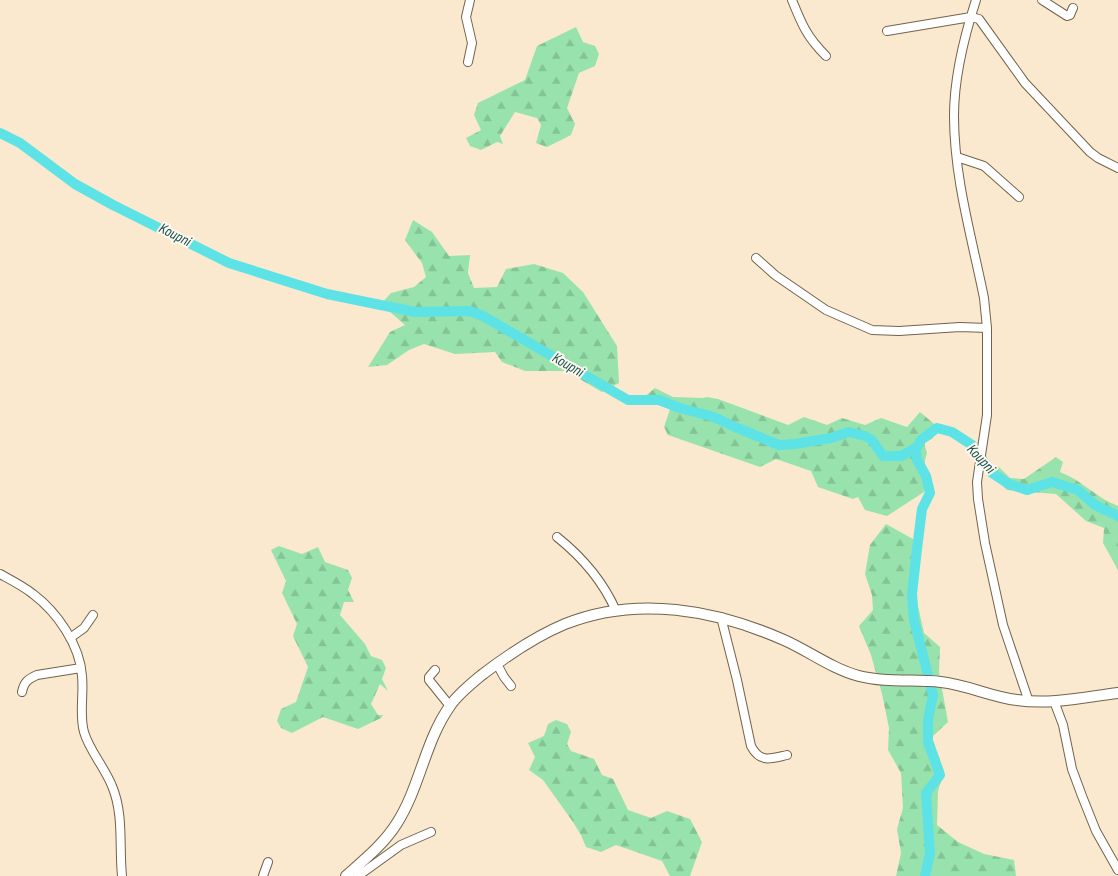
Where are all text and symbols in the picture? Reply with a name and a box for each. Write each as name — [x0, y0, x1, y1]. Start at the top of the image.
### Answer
water label: Koupni — [156, 219, 195, 252]
water label: Koupni — [549, 348, 588, 382]
water label: Koupni — [963, 440, 1000, 479]

